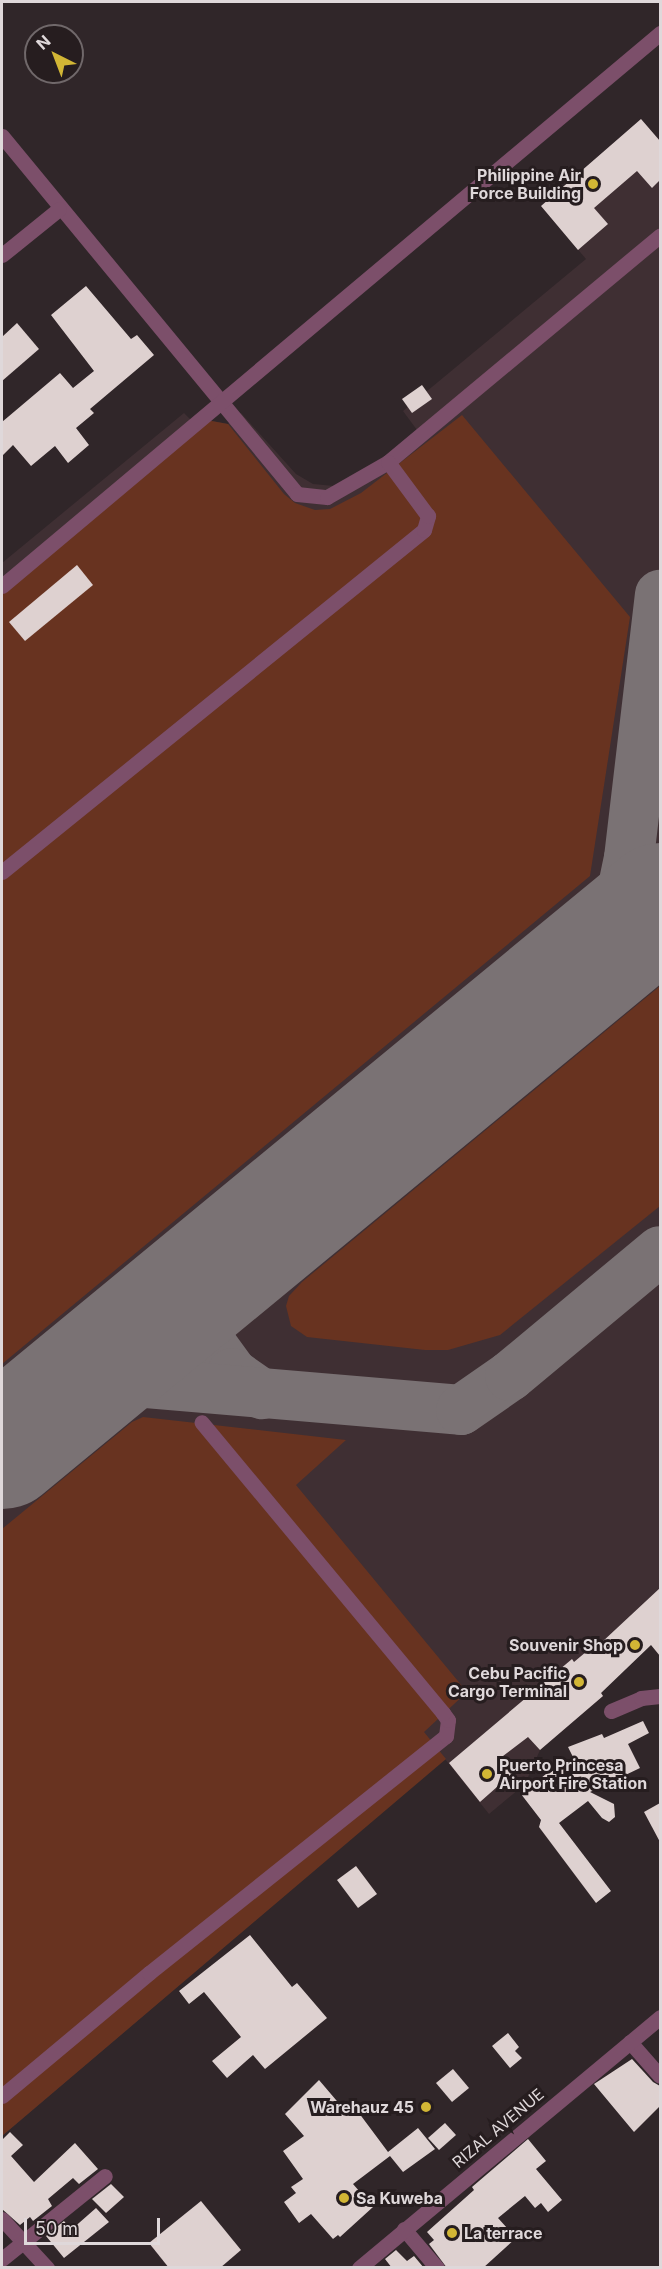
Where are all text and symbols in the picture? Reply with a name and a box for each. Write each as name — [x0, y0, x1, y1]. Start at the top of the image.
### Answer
north arrow — [24, 24, 84, 84]
text: N — [32, 31, 55, 54]
place label: Philippine Air Force Building — [470, 165, 581, 203]
marker: Philippine Air Force Building — [586, 177, 600, 191]
place label: Souvenir Shop — [509, 1635, 623, 1655]
marker: Souvenir Shop — [628, 1638, 642, 1652]
place label: Cebu Pacific Cargo Terminal — [448, 1663, 567, 1701]
marker: Cebu Pacific Cargo Terminal — [572, 1675, 586, 1689]
place label: Puerto Princesa Airport Fire Station — [499, 1755, 647, 1793]
marker: Puerto Princesa Airport Fire Station — [480, 1767, 494, 1781]
street label: RIZAL AVENUE — [448, 2084, 548, 2172]
place label: Warehauz 45 — [310, 2097, 414, 2117]
marker: Warehauz 45 — [419, 2100, 433, 2114]
place label: Sa Kuweba — [356, 2188, 443, 2208]
marker: Sa Kuweba — [337, 2191, 351, 2205]
scale bar — [27, 2206, 164, 2244]
text: 50 m — [35, 2218, 78, 2239]
place label: La terrace — [464, 2223, 543, 2243]
marker: La terrace — [445, 2226, 459, 2240]

